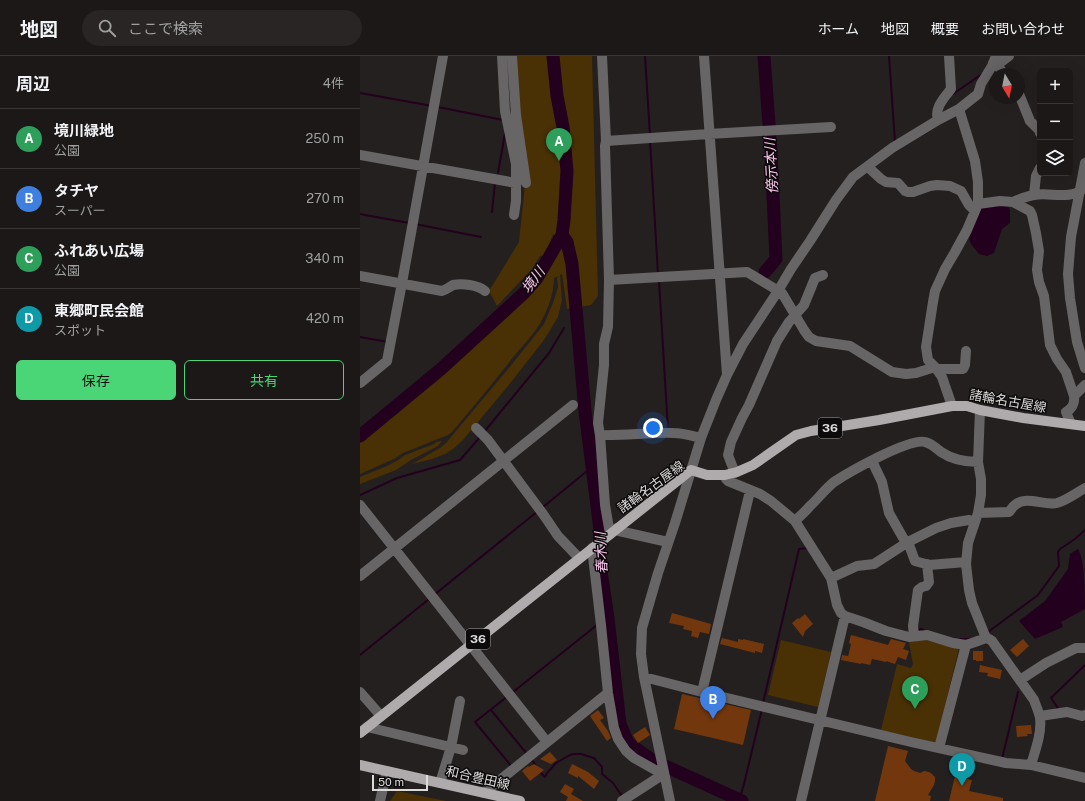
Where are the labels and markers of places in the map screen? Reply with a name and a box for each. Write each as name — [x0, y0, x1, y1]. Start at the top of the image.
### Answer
pin: A — [546, 128, 572, 161]
pin: C — [902, 676, 928, 709]
pin: B — [700, 686, 726, 719]
pin: D — [949, 753, 975, 786]

